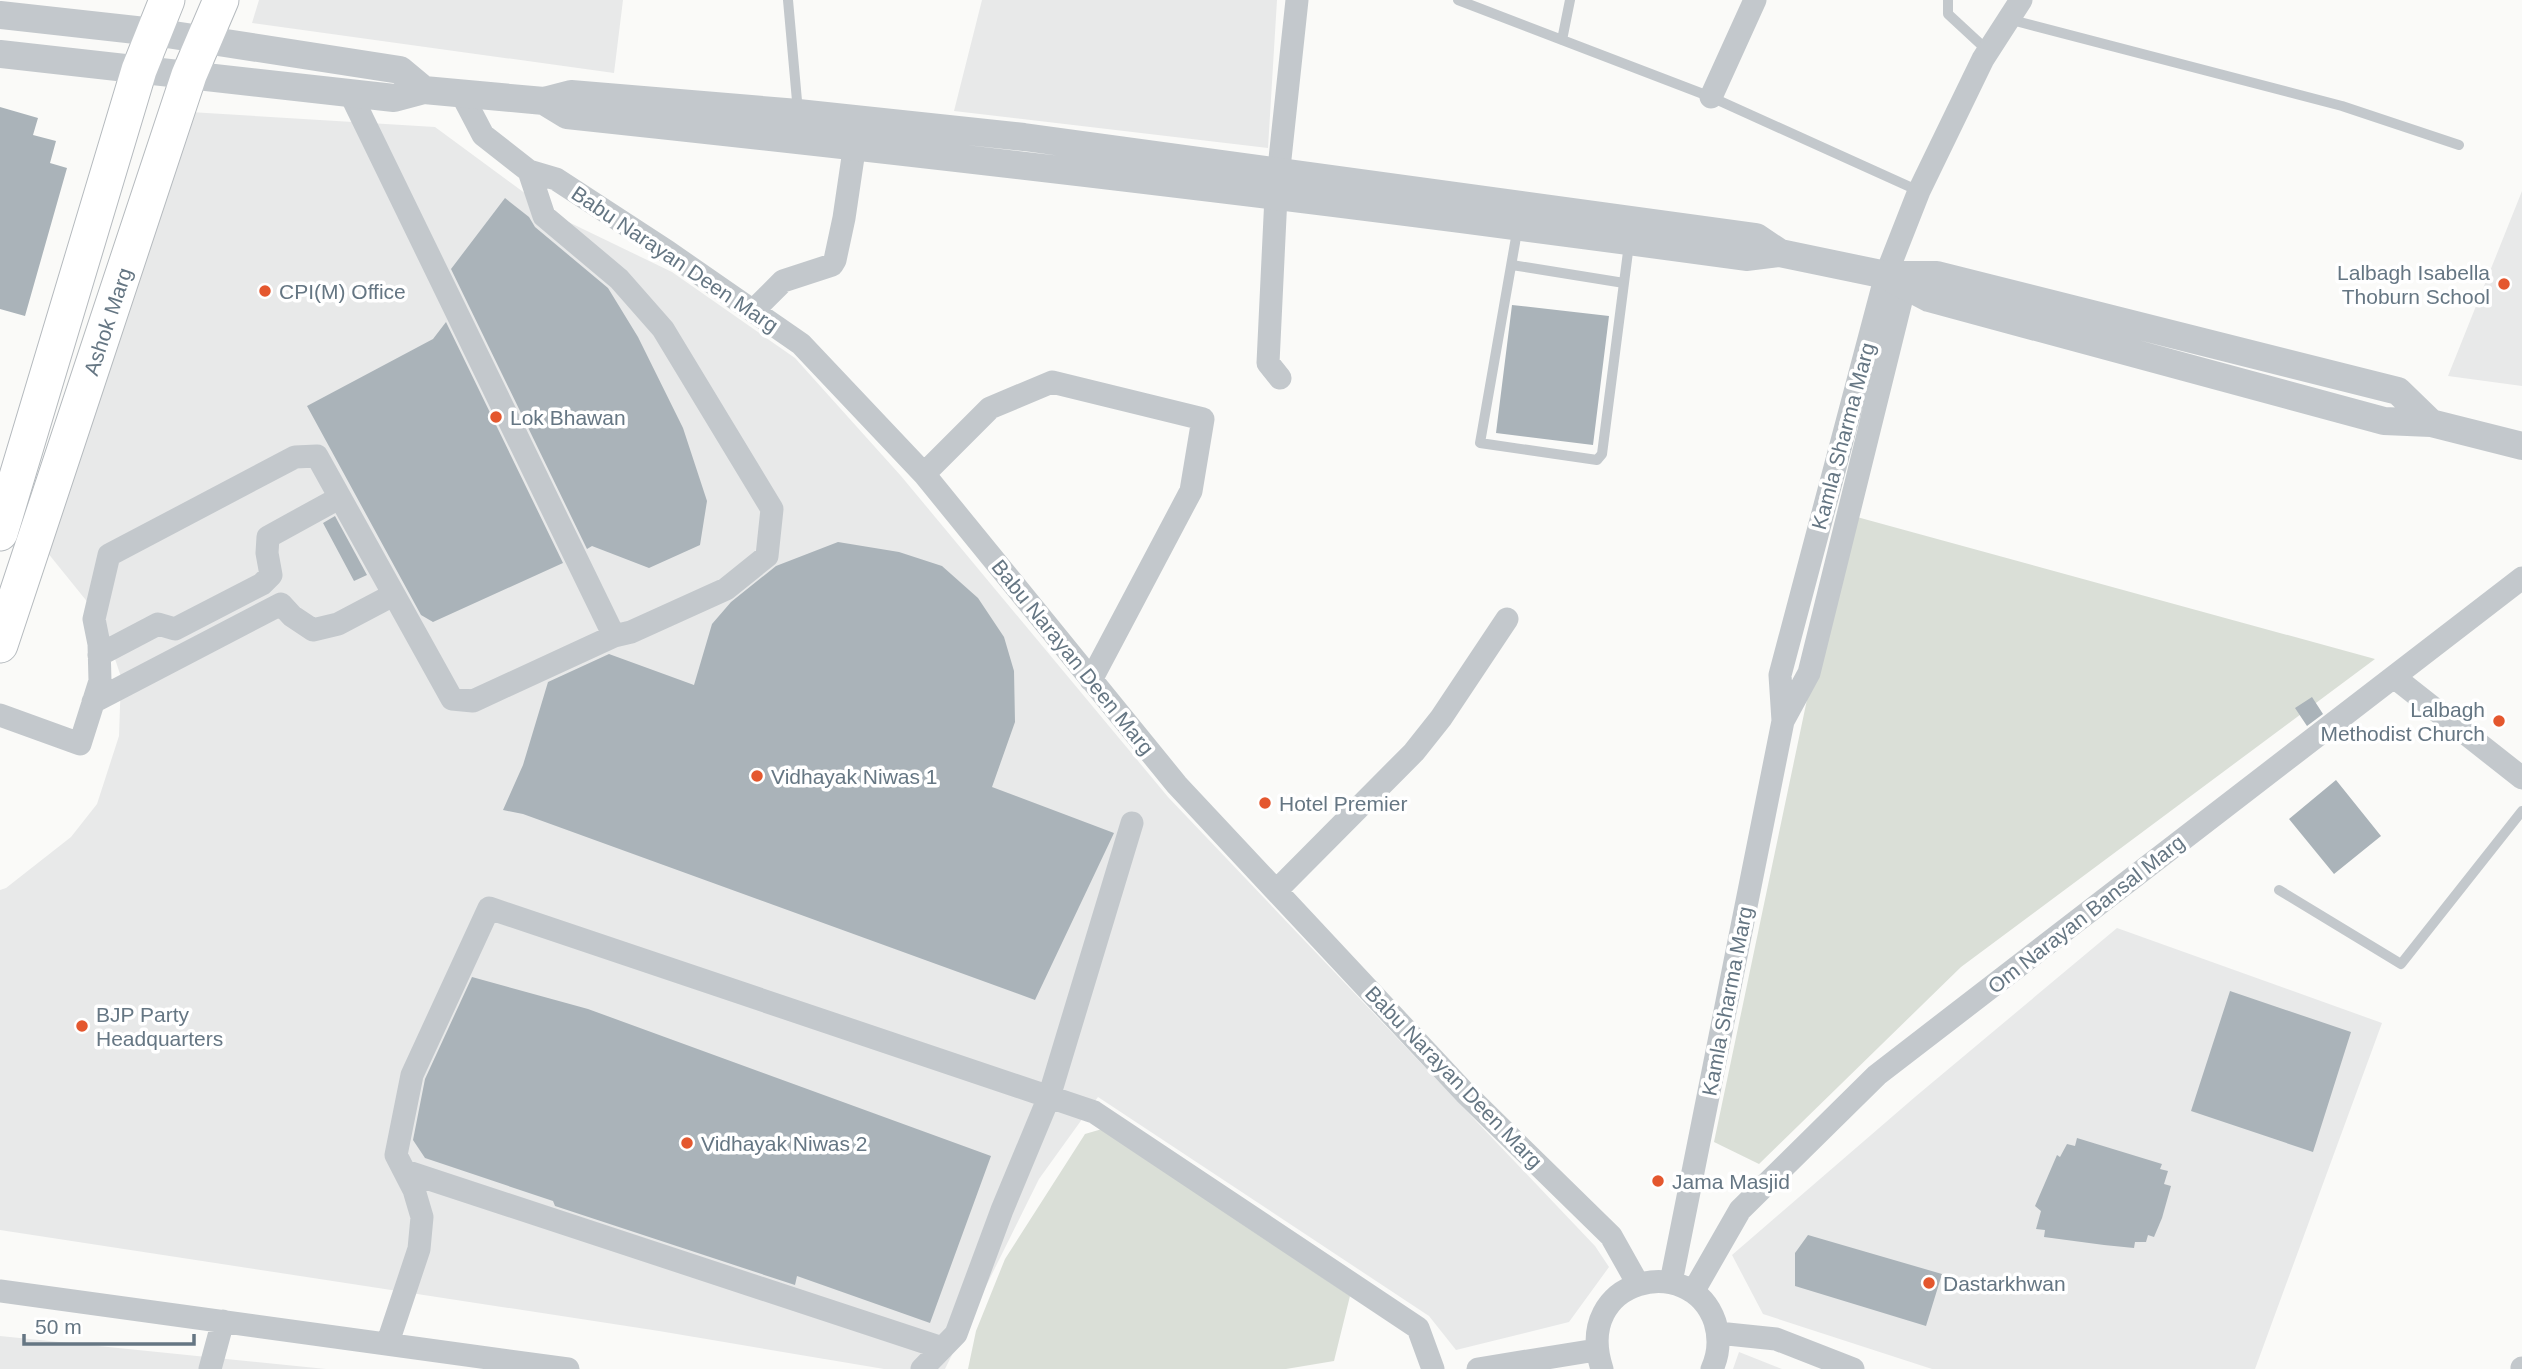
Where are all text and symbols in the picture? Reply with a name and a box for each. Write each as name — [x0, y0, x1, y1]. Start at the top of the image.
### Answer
street label: Babu Narayan Deen Marg — [567, 181, 783, 337]
place label: Lalbagh Isabella Thoburn School — [2337, 261, 2490, 308]
street label: Ashok Marg — [79, 265, 136, 378]
marker: Lalbagh Isabella Thoburn School — [2496, 276, 2512, 292]
place label: CPI(M) Office — [279, 280, 406, 303]
marker: CPI(M) Office — [257, 283, 273, 299]
street label: Kamla Sharma Marg — [1807, 340, 1879, 532]
place label: Lok Bhawan — [510, 406, 626, 429]
marker: Lok Bhawan — [488, 409, 504, 425]
street label: Babu Narayan Deen Marg — [987, 555, 1159, 759]
place label: Lalbagh Methodist Church — [2320, 698, 2485, 745]
marker: Lalbagh Methodist Church — [2491, 713, 2507, 729]
place label: Vidhayak Niwas 1 — [771, 765, 938, 788]
marker: Vidhayak Niwas 1 — [749, 768, 765, 784]
place label: Hotel Premier — [1279, 792, 1407, 815]
marker: Hotel Premier — [1257, 795, 1273, 811]
street label: Om Narayan Bansal Marg — [1983, 830, 2189, 998]
street label: Kamla Sharma Marg — [1697, 904, 1757, 1098]
street label: Babu Narayan Deen Marg — [1361, 981, 1547, 1173]
place label: BJP Party Headquarters — [96, 1003, 223, 1050]
marker: BJP Party Headquarters — [74, 1018, 90, 1034]
place label: Vidhayak Niwas 2 — [701, 1132, 868, 1155]
marker: Vidhayak Niwas 2 — [679, 1135, 695, 1151]
place label: Jama Masjid — [1672, 1170, 1790, 1193]
marker: Jama Masjid — [1650, 1173, 1666, 1189]
place label: Dastarkhwan — [1943, 1272, 2066, 1295]
marker: Dastarkhwan — [1921, 1275, 1937, 1291]
scale bar — [24, 1302, 194, 1346]
text: 50 m — [35, 1315, 82, 1338]

